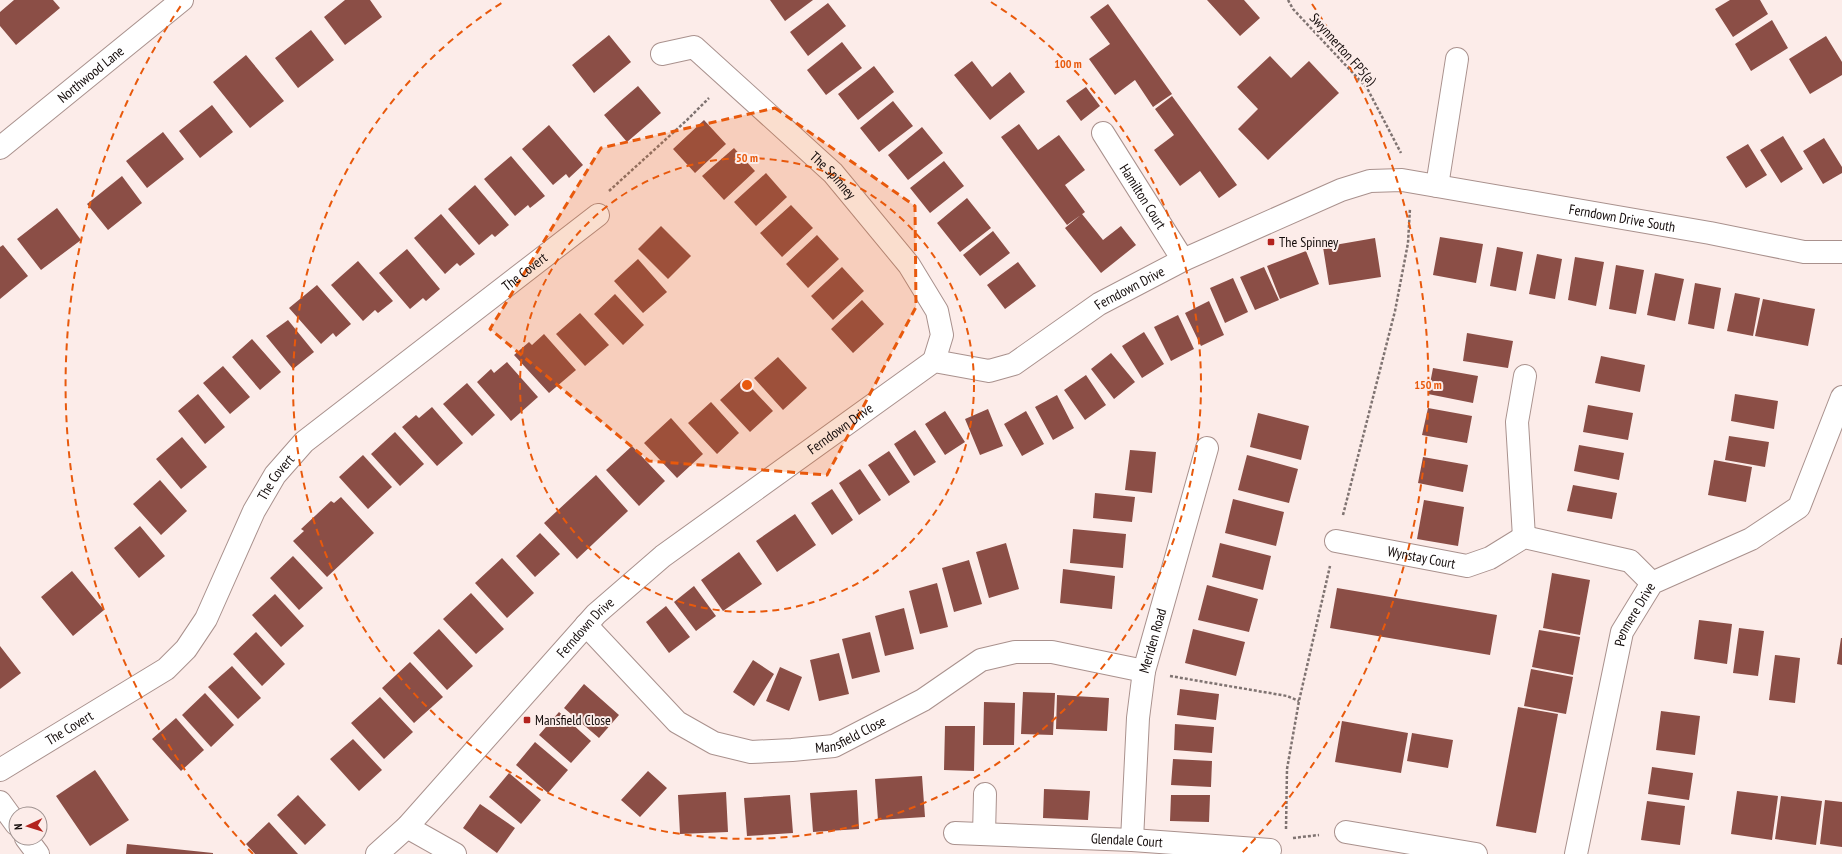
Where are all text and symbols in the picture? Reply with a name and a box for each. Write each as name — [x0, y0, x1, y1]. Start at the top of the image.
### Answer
street label: Swynnerton FP5(a) — [1306, 9, 1381, 89]
street label: Northwood Lane — [54, 42, 128, 107]
text: 100 m — [1054, 56, 1082, 71]
street label: The Spinney — [806, 147, 860, 203]
text: 50 m — [736, 150, 758, 165]
street label: Hamilton Court — [1116, 160, 1170, 233]
street label: Ferndown Drive South — [1568, 200, 1677, 236]
place label: The Spinney — [1279, 233, 1339, 251]
marker: The Spinney — [1266, 237, 1276, 247]
street label: The Covert — [498, 249, 551, 295]
street label: Ferndown Drive — [1091, 262, 1168, 314]
text: 150 m — [1414, 377, 1442, 392]
centre of rings — [740, 378, 754, 392]
street label: Ferndown Drive — [804, 399, 877, 458]
street label: The Covert — [253, 450, 298, 503]
street label: Wynstay Court — [1386, 542, 1457, 573]
street label: Penmere Drive — [1610, 579, 1659, 648]
street label: Ferndown Drive — [553, 593, 618, 661]
street label: Meriden Road — [1135, 606, 1170, 675]
street label: The Covert — [42, 707, 96, 749]
place label: Mansfield Close — [535, 711, 611, 729]
street label: Mansfield Close — [814, 712, 889, 757]
marker: Mansfield Close — [522, 715, 532, 725]
north arrow — [8, 806, 48, 846]
text: N — [11, 823, 25, 830]
street label: Glendale Court — [1091, 829, 1164, 851]

